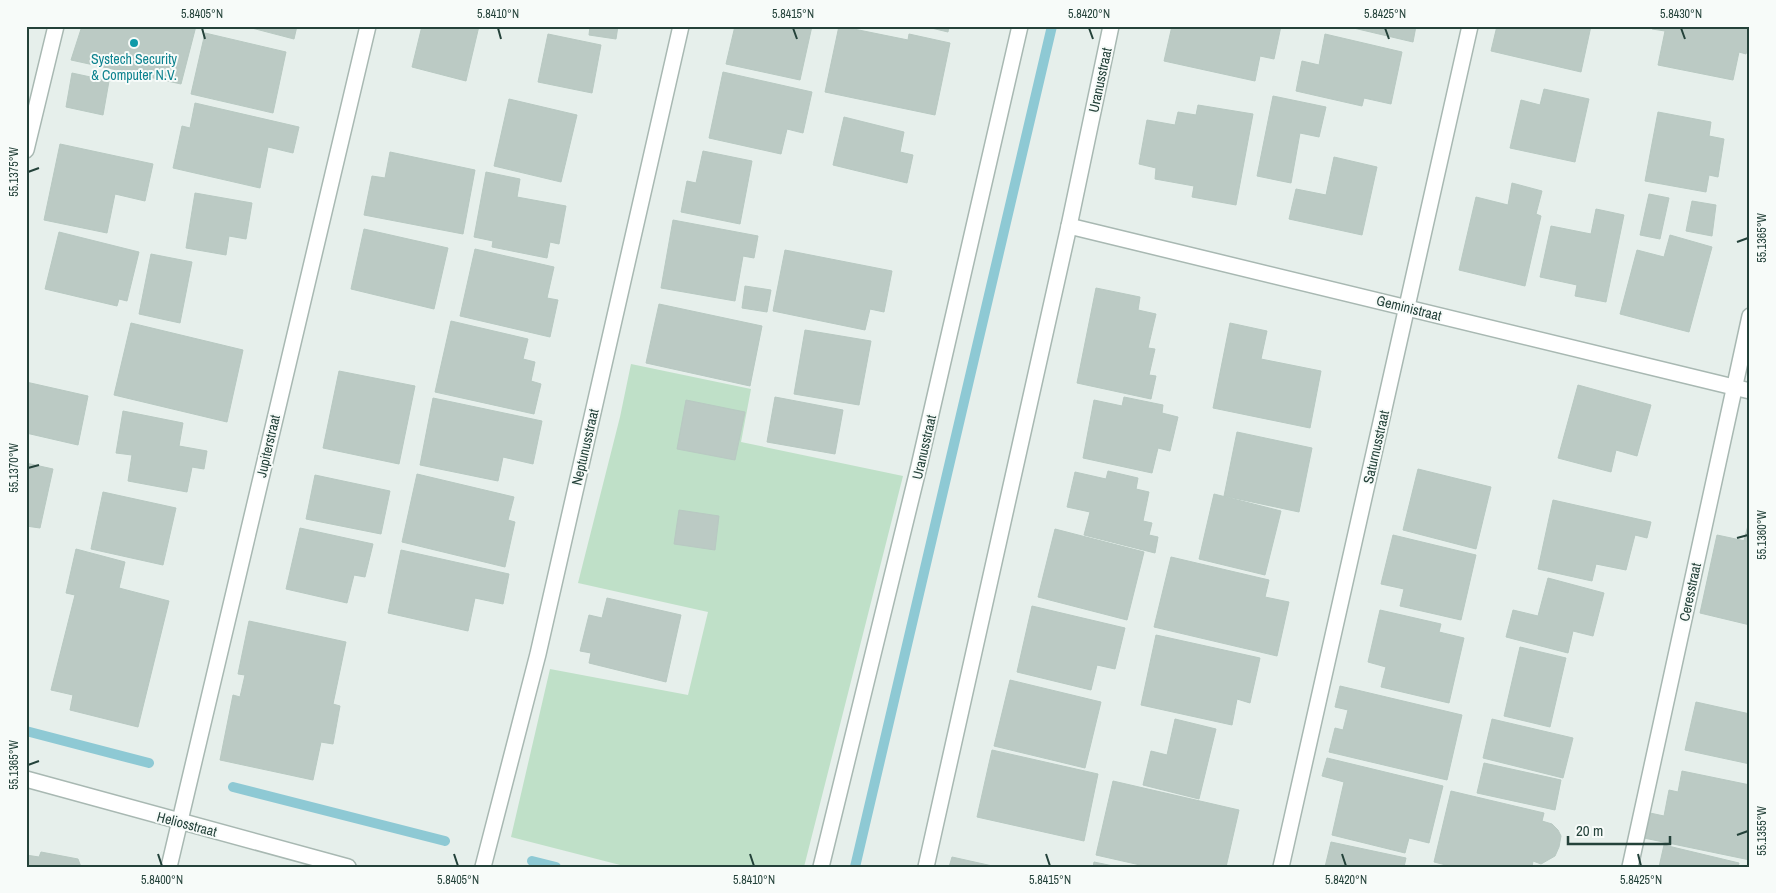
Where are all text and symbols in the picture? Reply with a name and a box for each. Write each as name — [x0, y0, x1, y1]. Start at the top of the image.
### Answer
text: 5.8405°N — [181, 6, 223, 22]
text: 5.8410°N — [477, 6, 519, 22]
text: 5.8415°N — [772, 6, 814, 22]
text: 5.8420°N — [1068, 6, 1110, 22]
text: 5.8425°N — [1364, 6, 1406, 22]
text: 5.8430°N — [1660, 6, 1702, 22]
marker: Systech Security & Computer N.V. — [128, 37, 140, 49]
street label: Uranusstraat — [1084, 46, 1116, 114]
place label: Systech Security & Computer N.V. — [91, 50, 177, 84]
text: 55.1375°W — [6, 146, 22, 197]
text: 55.1365°W — [1754, 212, 1770, 263]
street label: Geministraat — [1375, 291, 1443, 325]
street label: Neptunusstraat — [567, 407, 603, 487]
street label: Saturnusstraat — [1359, 409, 1393, 485]
street label: Jupiterstraat — [252, 413, 284, 479]
street label: Uranusstraat — [908, 413, 940, 481]
text: 55.1370°W — [6, 442, 22, 493]
text: 55.1360°W — [1754, 509, 1770, 560]
street label: Ceresstraat — [1675, 561, 1705, 623]
text: 55.1365°W — [6, 739, 22, 790]
text: 55.1355°W — [1754, 805, 1770, 856]
street label: Heliosstraat — [155, 807, 219, 841]
scale bar — [1568, 813, 1671, 845]
text: 20 m — [1576, 820, 1603, 841]
text: 5.8400°N — [141, 872, 183, 888]
text: 5.8405°N — [437, 872, 479, 888]
text: 5.8410°N — [733, 872, 775, 888]
text: 5.8415°N — [1029, 872, 1071, 888]
text: 5.8420°N — [1325, 872, 1367, 888]
text: 5.8425°N — [1620, 872, 1662, 888]

